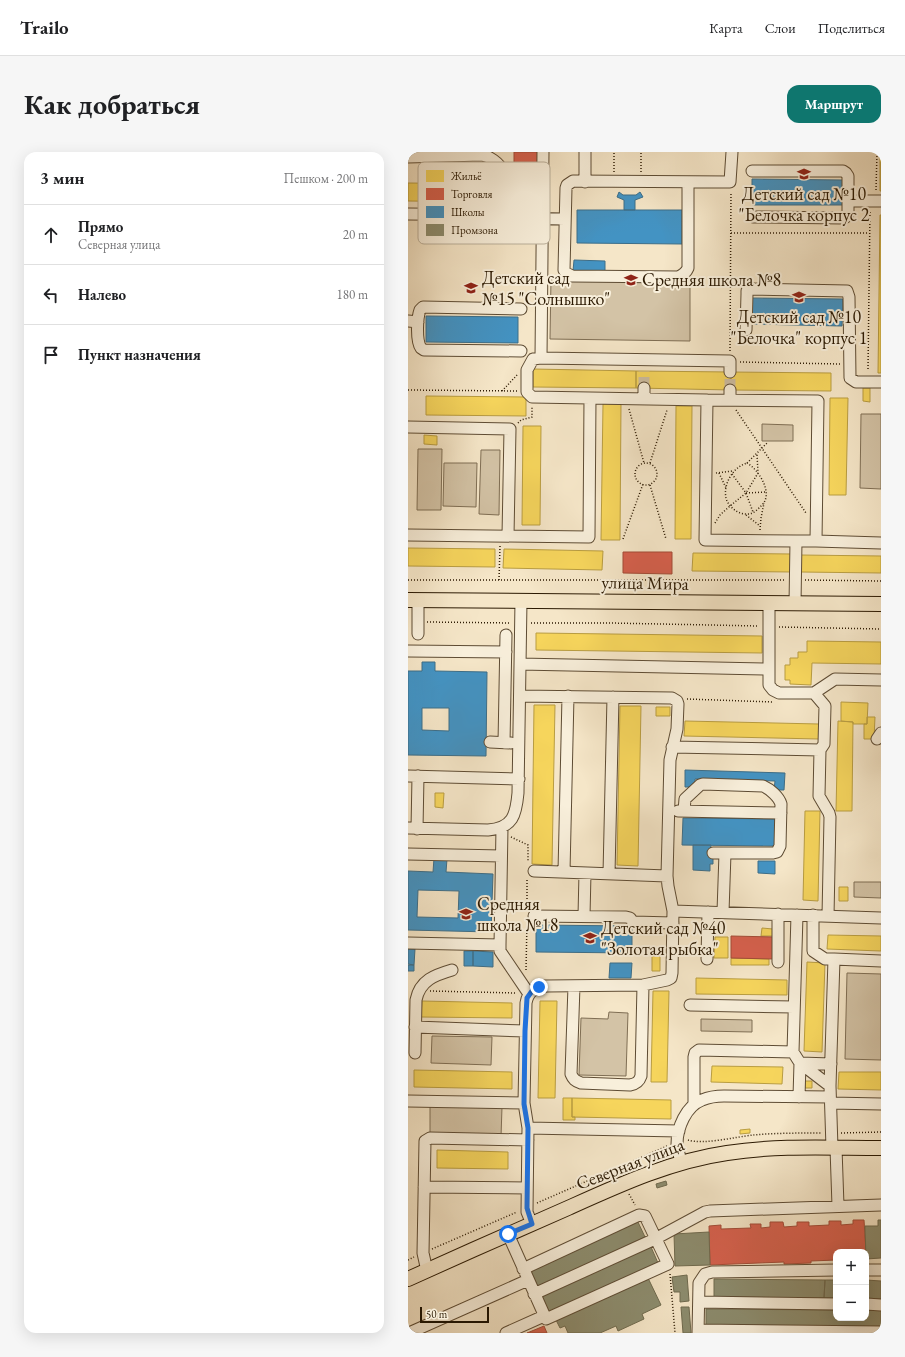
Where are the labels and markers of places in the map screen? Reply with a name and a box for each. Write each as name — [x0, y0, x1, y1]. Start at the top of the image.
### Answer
school or university icon: Детский сад №10 "Белочка корпус 2 — [796, 166, 812, 182]
place label: Детский сад №10 "Белочка корпус 2 — [739, 182, 870, 226]
place label: Детский сад №15 "Солнышко" — [482, 266, 610, 310]
place label: Средняя школа №8 — [642, 268, 781, 291]
school or university icon: Средняя школа №8 — [623, 272, 639, 288]
school or university icon: Детский сад №15 "Солнышко" — [463, 280, 479, 296]
school or university icon: Детский сад №10 "Белочка" корпус 1 — [791, 289, 807, 305]
place label: Детский сад №10 "Белочка" корпус 1 — [731, 305, 867, 349]
place label: Средняя школа №18 — [477, 892, 559, 936]
school or university icon: Средняя школа №18 — [458, 906, 474, 922]
place label: Детский сад №40 "Золотая рыбка" — [601, 916, 726, 960]
school or university icon: Детский сад №40 "Золотая рыбка" — [582, 930, 598, 946]

